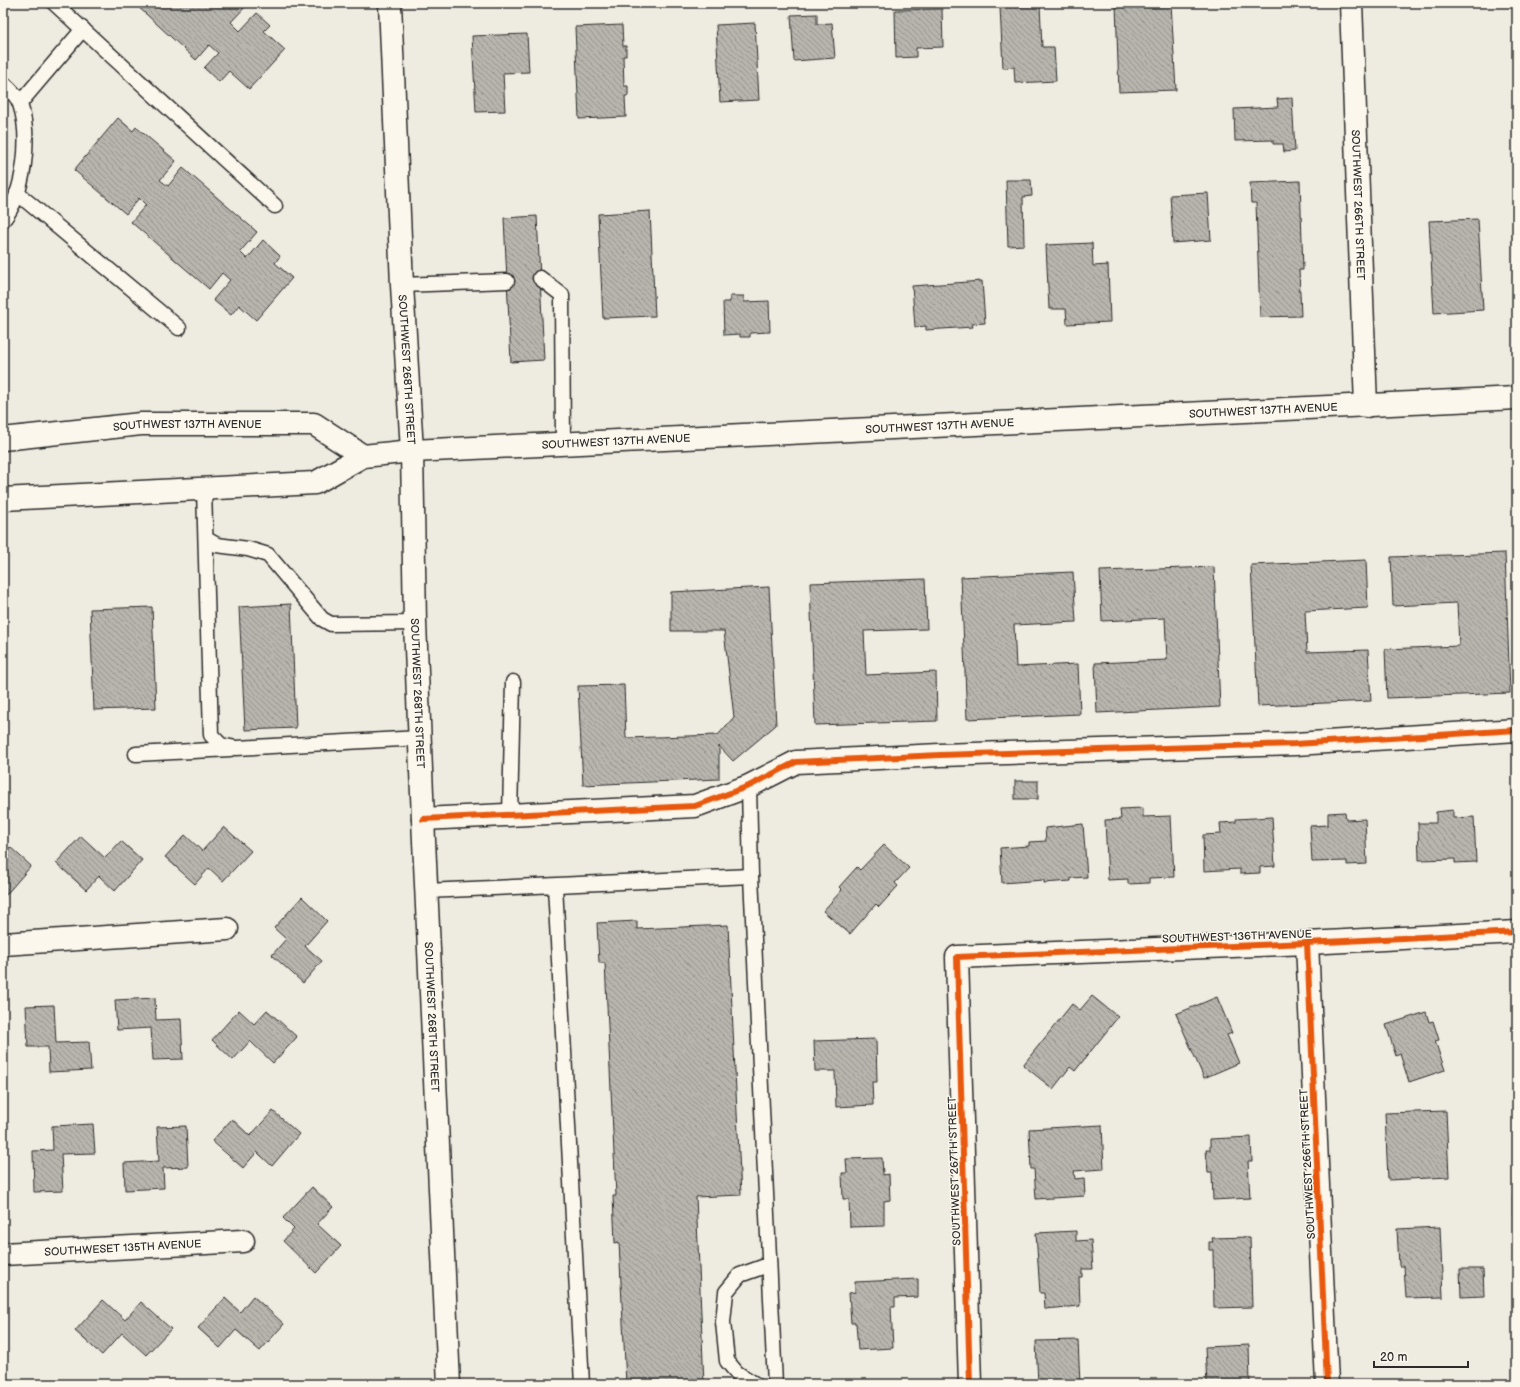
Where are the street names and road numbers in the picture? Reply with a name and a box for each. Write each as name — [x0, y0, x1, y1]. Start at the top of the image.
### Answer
street label: SOUTHWEST 266TH STREET — [1349, 129, 1367, 281]
street label: SOUTHWEST 268TH STREET — [396, 294, 418, 445]
street label: SOUTHWEST 137TH AVENUE — [1189, 401, 1338, 421]
street label: SOUTHWEST 137TH AVENUE — [865, 416, 1014, 436]
street label: SOUTHWEST 137TH AVENUE — [112, 418, 262, 434]
street label: SOUTHWEST 137TH AVENUE — [541, 432, 691, 452]
street label: SOUTHWEST 268TH STREET — [408, 618, 427, 769]
street label: SOUTHWEST 136TH AVENUE — [1162, 927, 1312, 946]
street label: SOUTHWEST 268TH STREET — [422, 942, 442, 1093]
street label: SOUTHWEST 266TH STREET — [1297, 1088, 1318, 1239]
street label: SOUTHWEST 267TH STREET — [945, 1096, 964, 1246]
street label: SOUTHWESET 135TH AVENUE — [44, 1237, 202, 1259]

